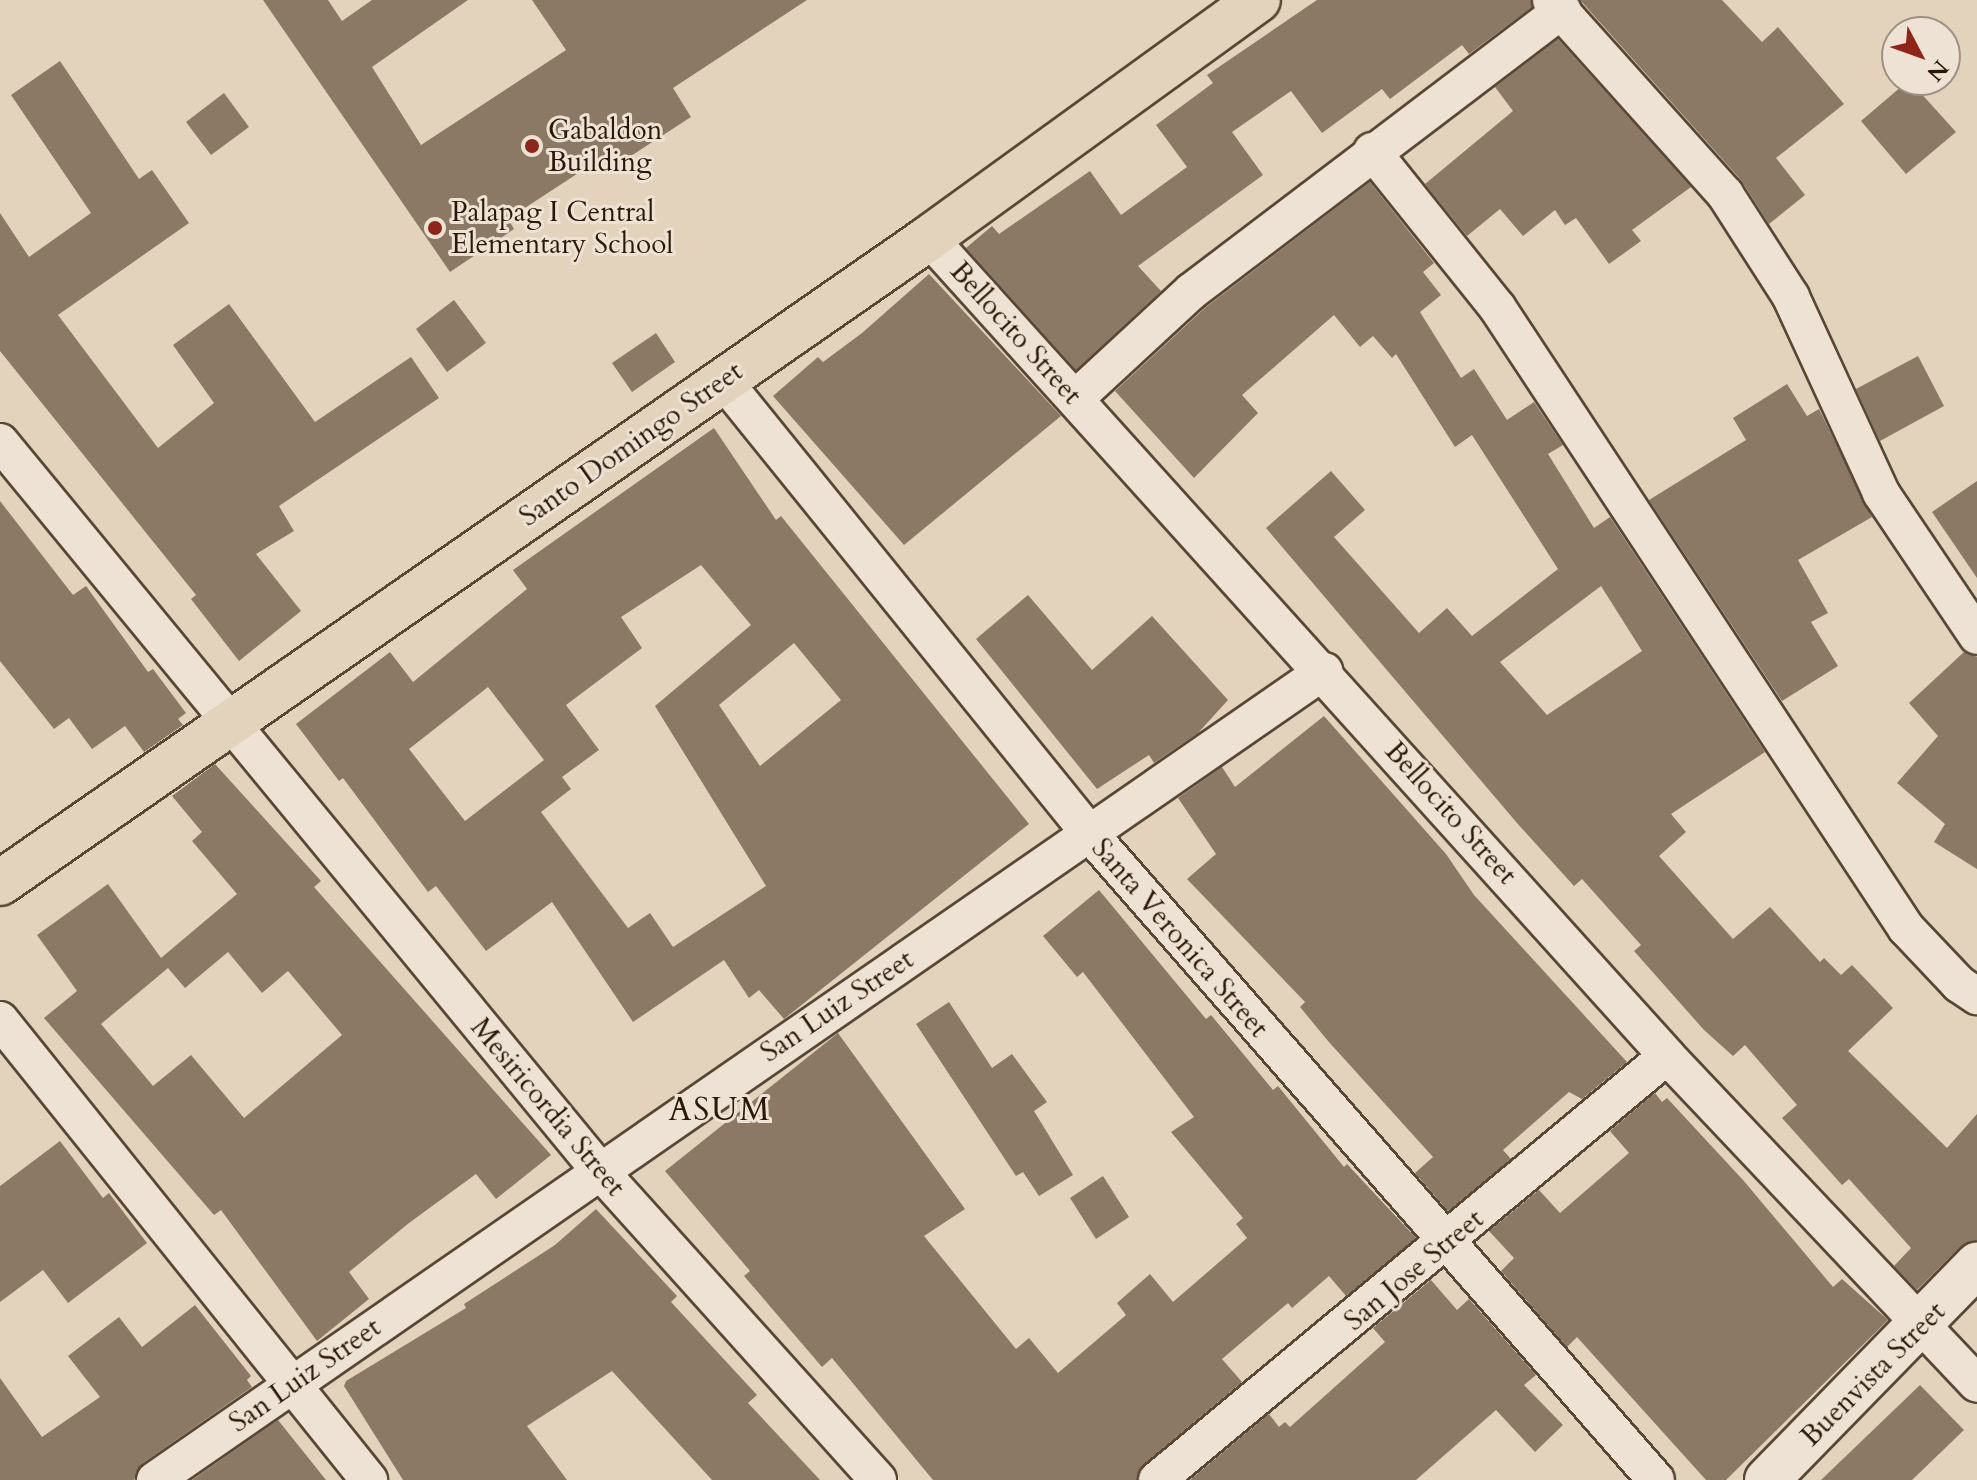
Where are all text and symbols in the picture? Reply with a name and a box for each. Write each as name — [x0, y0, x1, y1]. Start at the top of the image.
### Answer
north arrow — [1881, 16, 1961, 96]
text: N — [1920, 53, 1955, 87]
place label: Gabaldon Building — [548, 113, 662, 179]
marker: Gabaldon Building — [523, 137, 541, 155]
place label: Palapag I Central Elementary School — [451, 195, 673, 261]
marker: Palapag I Central Elementary School — [426, 219, 444, 237]
street label: Bellocito Street — [943, 255, 1089, 411]
street label: Santo Domingo Street — [513, 354, 749, 534]
street label: Bellocito Street — [1378, 735, 1524, 891]
street label: Santa Veronica Street — [1084, 832, 1276, 1044]
street label: San Luiz Street — [754, 943, 920, 1069]
street label: Mesiricordia Street — [464, 1011, 632, 1203]
district label: ASUM — [668, 1091, 772, 1129]
street label: San Jose Street — [1338, 1202, 1490, 1338]
street label: Buenvista Street — [1794, 1295, 1952, 1453]
street label: San Luiz Street — [223, 1310, 387, 1440]

